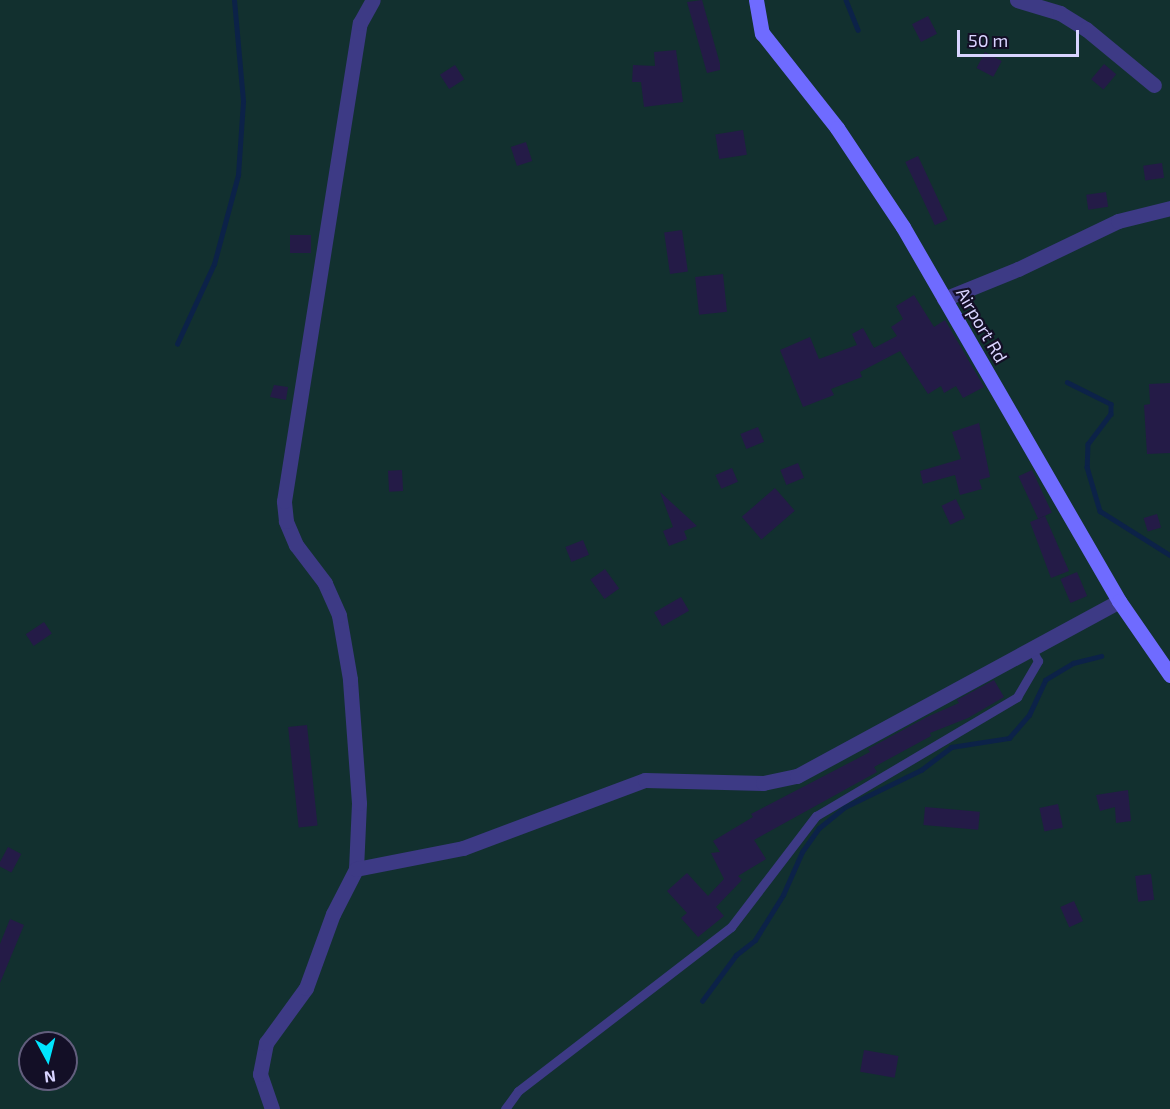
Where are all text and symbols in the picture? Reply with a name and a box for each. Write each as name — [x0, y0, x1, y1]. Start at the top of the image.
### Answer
scale bar — [960, 18, 1082, 56]
text: 50 m — [968, 29, 1008, 51]
street label: Airport Rd — [952, 284, 1012, 366]
north arrow — [18, 1031, 78, 1091]
text: N — [43, 1067, 57, 1088]

